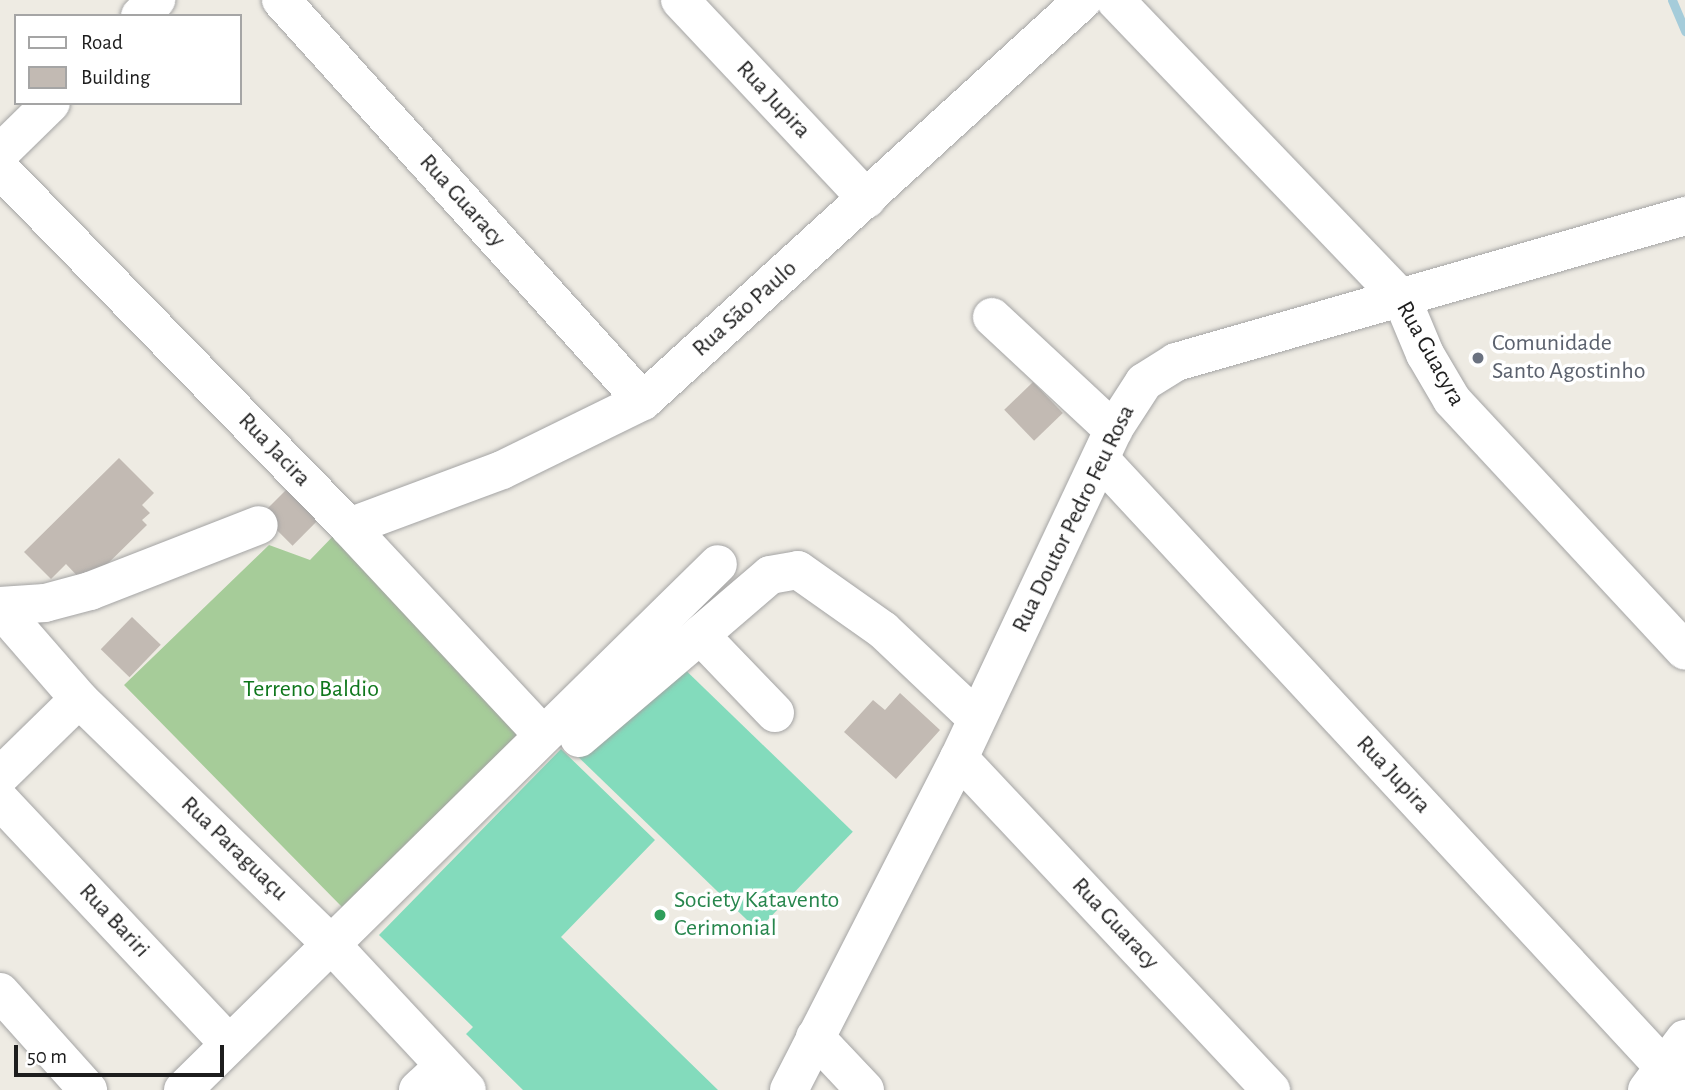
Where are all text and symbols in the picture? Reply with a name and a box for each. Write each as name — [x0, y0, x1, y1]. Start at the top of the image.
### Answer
legend — [14, 14, 242, 105]
text: Road — [81, 32, 123, 53]
street label: Rua Jupira — [730, 55, 816, 145]
text: Building — [81, 67, 150, 88]
street label: Rua Guaracy — [413, 149, 511, 253]
street label: Rua São Paulo — [687, 255, 803, 363]
street label: Rua Guacyra — [1389, 297, 1471, 411]
place label: Comunidade Santo Agostinho — [1492, 330, 1645, 386]
marker: Comunidade Santo Agostinho — [1470, 350, 1486, 366]
street label: Rua Doutor Pedro Feu Rosa — [1006, 400, 1142, 638]
street label: Rua Jacira — [232, 407, 316, 493]
park label: Terreno Baldio — [243, 676, 379, 704]
street label: Rua Jupira — [1350, 730, 1436, 820]
street label: Rua Paraguaçu — [174, 791, 294, 907]
street label: Rua Guaracy — [1065, 872, 1165, 976]
street label: Rua Bariri — [72, 878, 156, 964]
place label: Society Katavento Cerimonial — [674, 887, 839, 943]
marker: Society Katavento Cerimonial — [652, 907, 668, 923]
scale bar — [18, 1030, 228, 1074]
text: 50 m — [27, 1046, 67, 1067]

